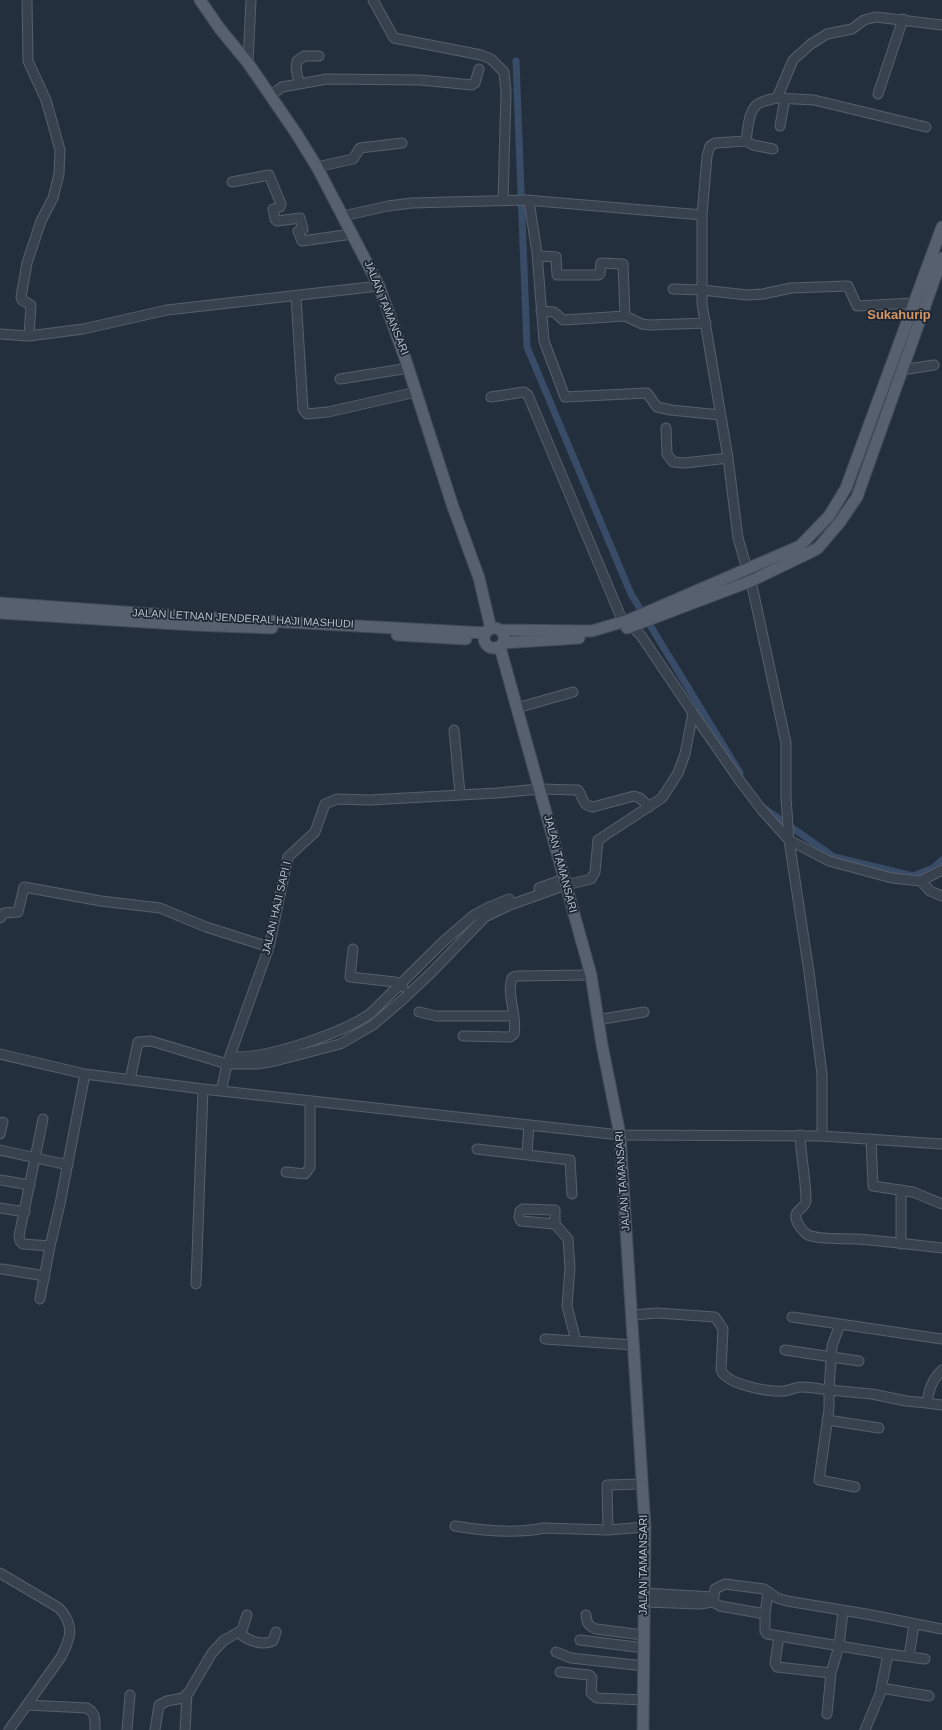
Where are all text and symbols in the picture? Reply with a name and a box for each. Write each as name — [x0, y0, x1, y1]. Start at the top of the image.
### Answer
street label: JALAN TAMANSARI — [361, 259, 411, 357]
district label: Sukahurip — [867, 307, 931, 323]
street label: JALAN LETNAN JENDERAL HAJI MASHUDI — [132, 607, 354, 631]
street label: JALAN TAMANSARI — [541, 814, 579, 914]
street label: JALAN HAJI SAPI I — [260, 860, 294, 956]
street label: JALAN TAMANSARI — [613, 1130, 633, 1232]
street label: JALAN TAMANSARI — [637, 1515, 651, 1615]

